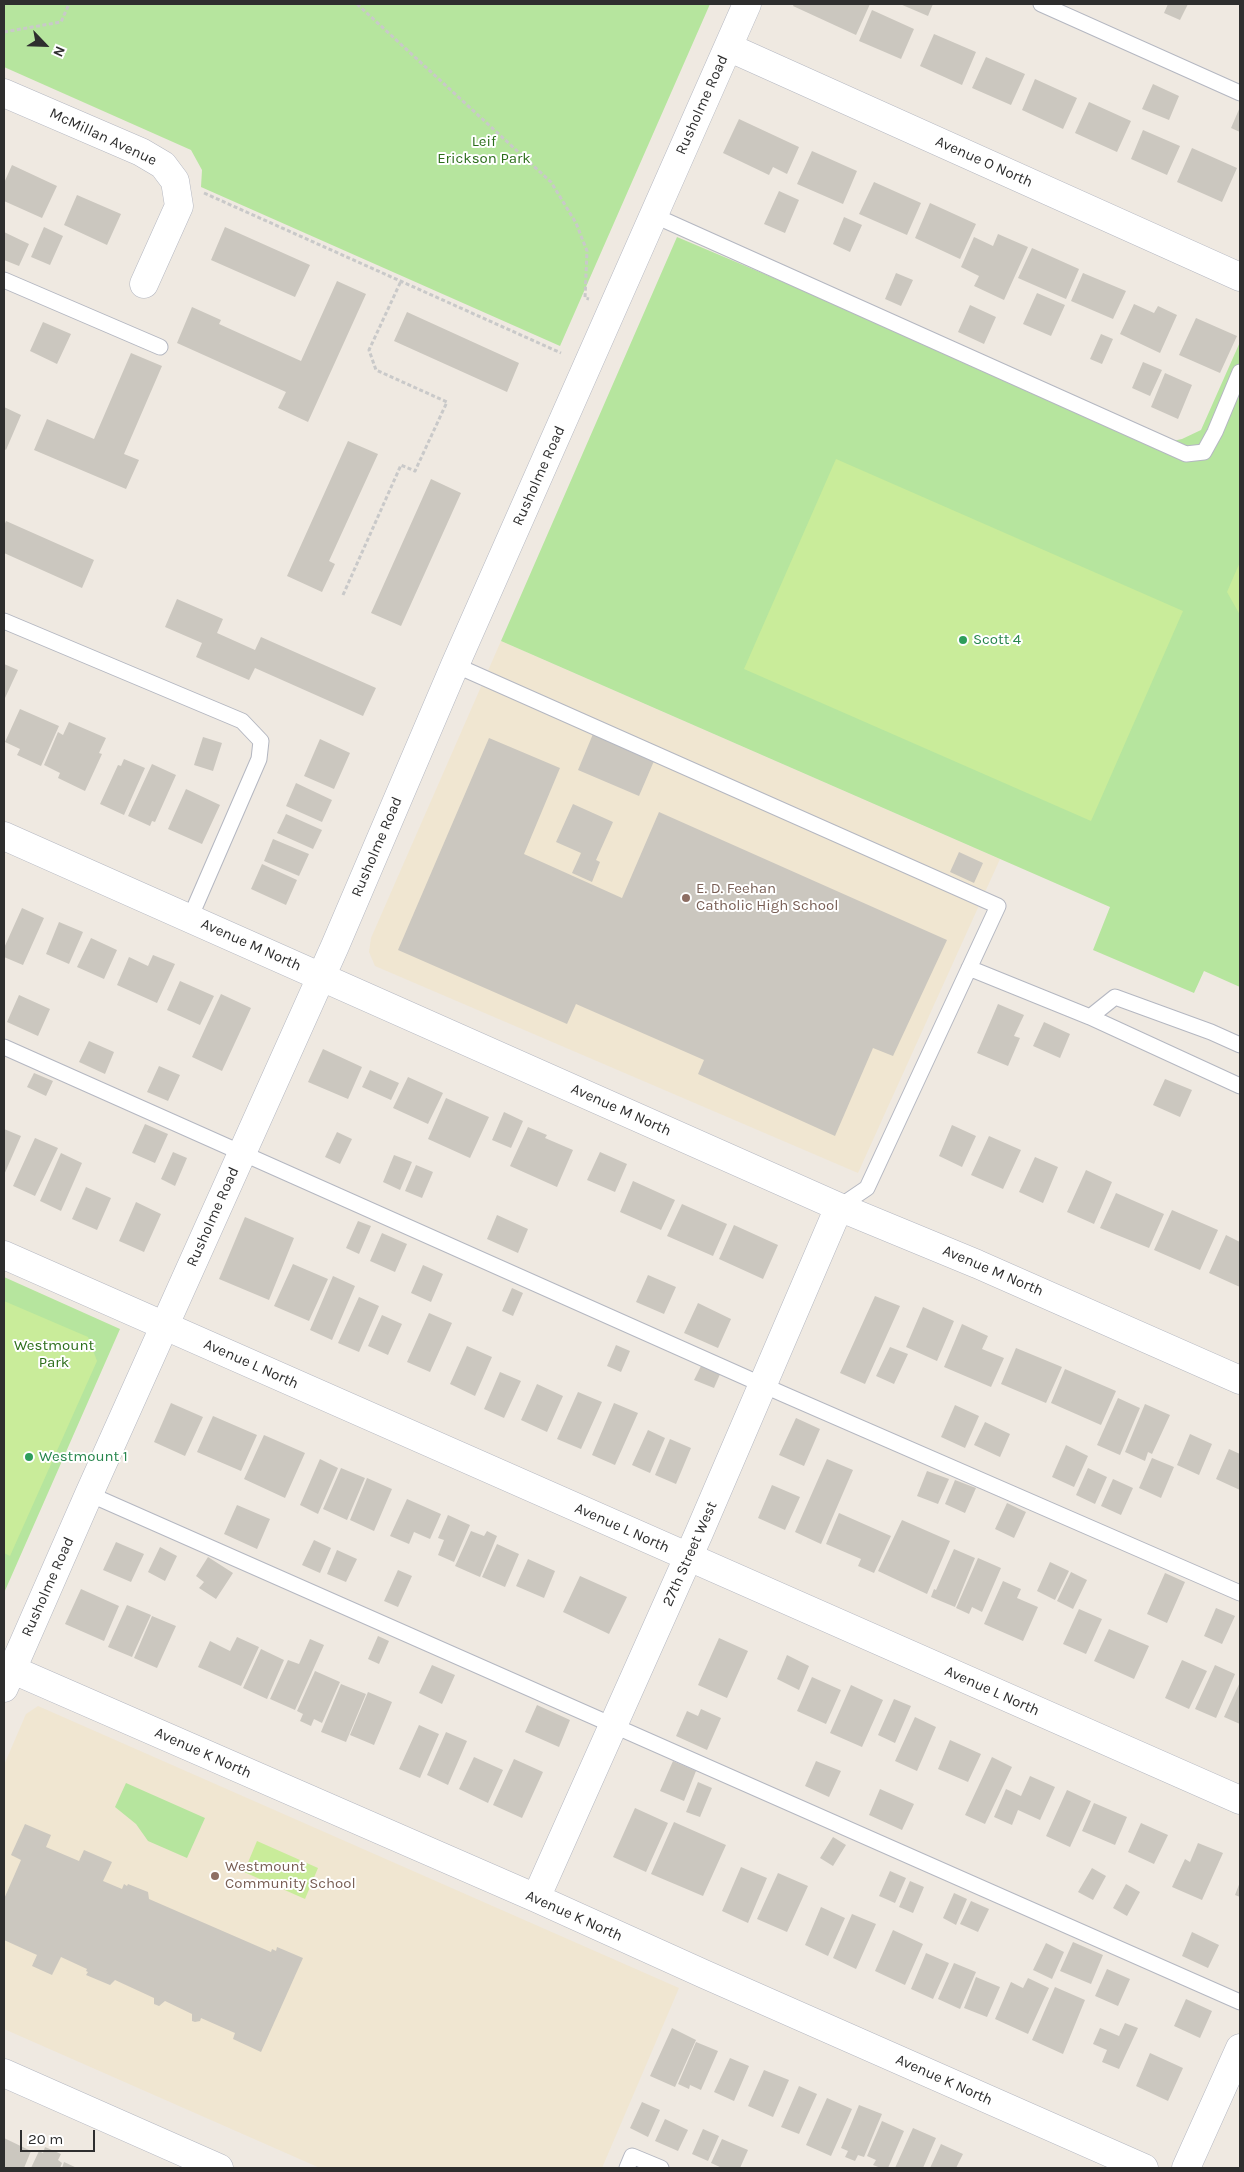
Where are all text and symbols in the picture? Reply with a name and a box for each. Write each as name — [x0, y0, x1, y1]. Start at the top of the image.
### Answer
north arrow — [20, 20, 70, 70]
text: N — [49, 43, 69, 59]
street label: Rusholme Road — [672, 52, 732, 158]
street label: McMillan Avenue — [47, 104, 159, 170]
street label: Avenue O North — [932, 132, 1036, 192]
park label: Leif Erickson Park — [437, 133, 531, 168]
street label: Rusholme Road — [509, 423, 569, 529]
place label: Scott 4 — [973, 631, 1021, 649]
marker: Scott 4 — [957, 634, 969, 646]
street label: Rusholme Road — [348, 794, 406, 900]
place label: E. D. Feehan Catholic High School — [696, 880, 838, 915]
marker: E. D. Feehan Catholic High School — [680, 892, 692, 904]
street label: Avenue M North — [198, 915, 304, 975]
street label: Avenue M North — [568, 1080, 674, 1140]
street label: Rusholme Road — [183, 1164, 243, 1270]
street label: Avenue M North — [940, 1242, 1046, 1300]
street label: Avenue L North — [201, 1335, 301, 1393]
park label: Westmount Park — [14, 1337, 94, 1372]
place label: Westmount 1 — [39, 1448, 128, 1466]
marker: Westmount 1 — [23, 1451, 35, 1463]
street label: Avenue L North — [572, 1499, 672, 1557]
street label: 27th Street West — [659, 1499, 721, 1609]
street label: Rusholme Road — [18, 1534, 78, 1640]
street label: Avenue L North — [942, 1662, 1042, 1720]
street label: Avenue K North — [152, 1724, 254, 1782]
place label: Westmount Community School — [225, 1858, 356, 1893]
marker: Westmount Community School — [209, 1870, 221, 1882]
street label: Avenue K North — [523, 1887, 625, 1945]
street label: Avenue K North — [893, 2051, 995, 2109]
scale bar — [22, 2120, 98, 2152]
text: 20 m — [28, 2130, 63, 2148]

